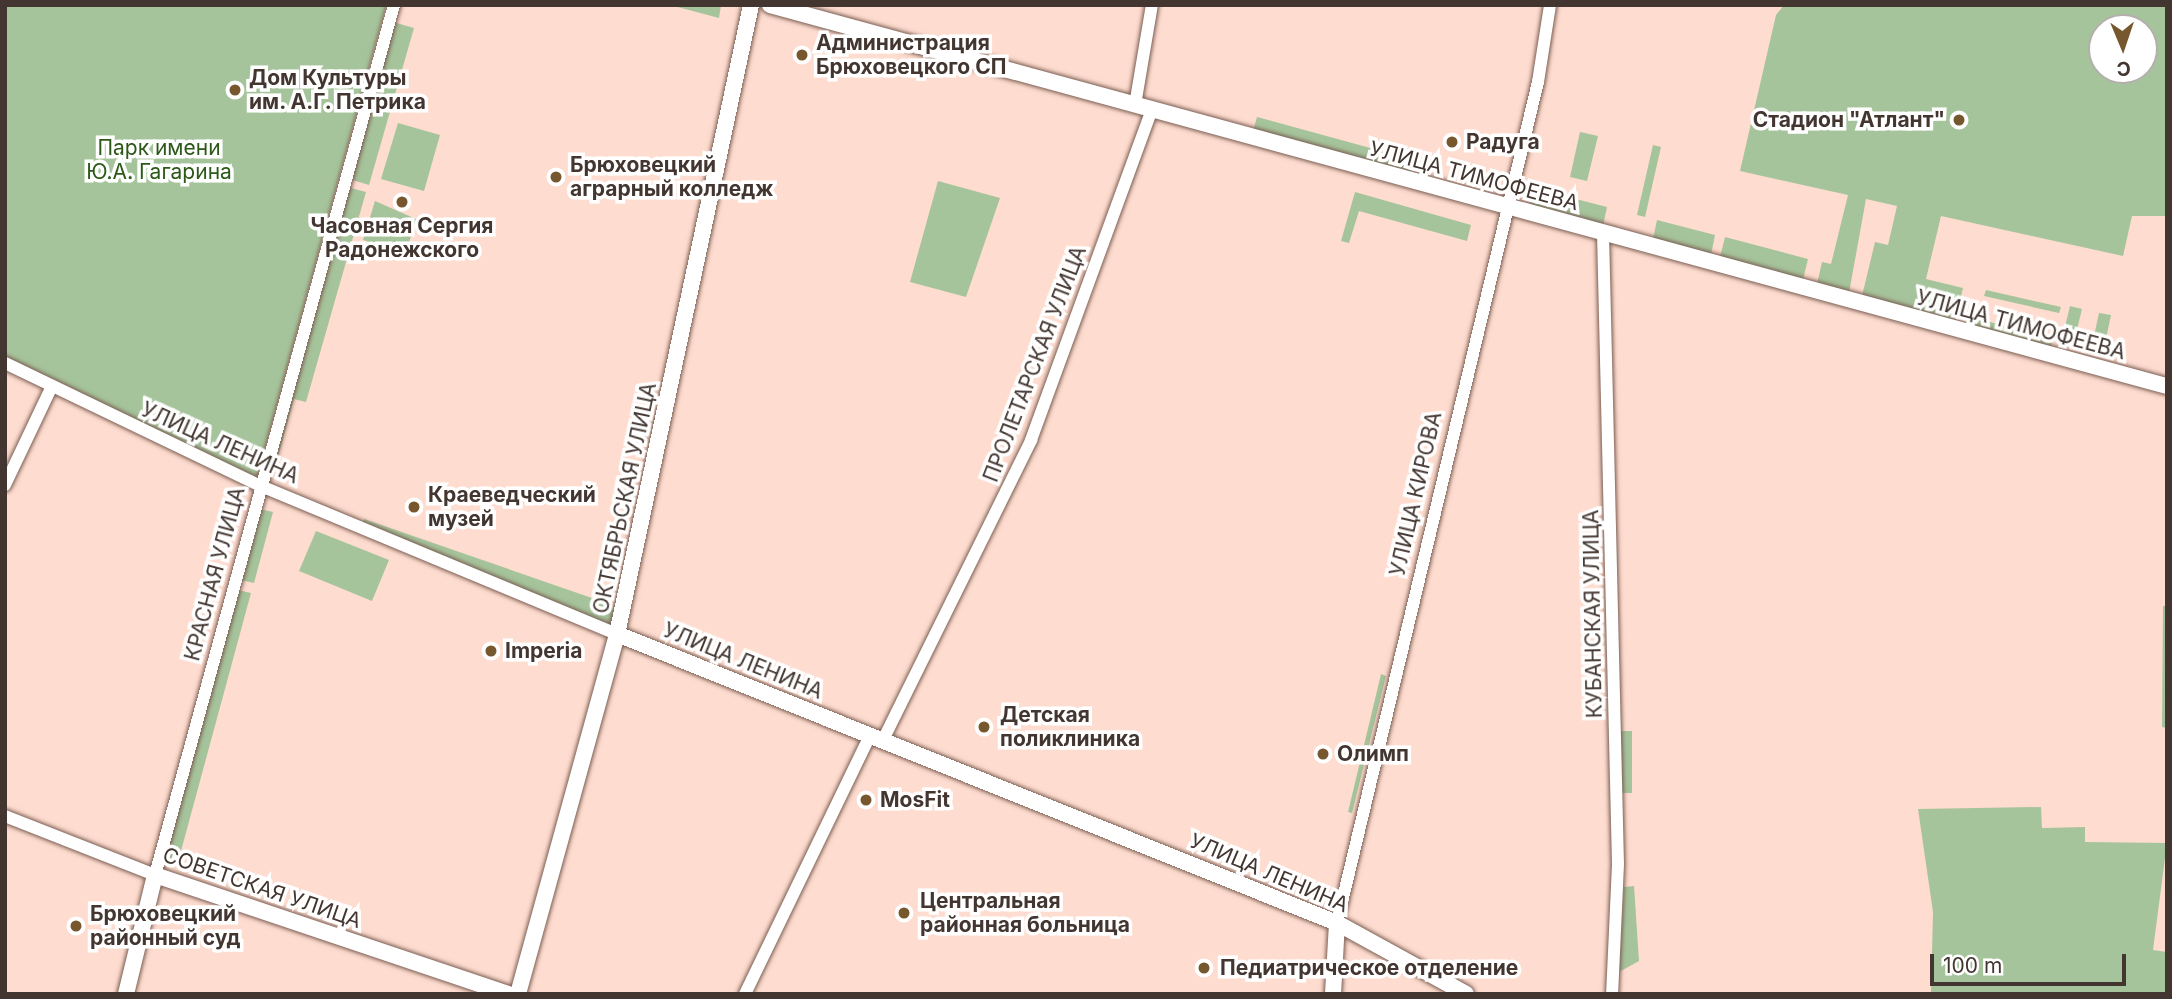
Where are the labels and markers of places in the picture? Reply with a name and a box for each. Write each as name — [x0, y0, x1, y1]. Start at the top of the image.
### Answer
place label: Администрация Брюховецкого СП — [816, 30, 1006, 80]
marker: Администрация Брюховецкого СП — [794, 47, 810, 63]
place label: Дом Культуры им. А.Г. Петрика — [249, 65, 427, 115]
marker: Дом Культуры им. А.Г. Петрика — [227, 82, 243, 98]
place label: Стадион "Атлант" — [1753, 107, 1945, 133]
marker: Стадион "Атлант" — [1951, 112, 1967, 128]
place label: Радуга — [1466, 129, 1540, 155]
marker: Радуга — [1444, 134, 1460, 150]
place label: Брюховецкий аграрный колледж — [570, 152, 773, 202]
marker: Брюховецкий аграрный колледж — [548, 169, 564, 185]
marker: Часовная Сергия Радонежского — [394, 194, 410, 210]
place label: Часовная Сергия Радонежского — [311, 213, 493, 263]
place label: Краеведческий музей — [428, 482, 596, 532]
marker: Краеведческий музей — [406, 499, 422, 515]
place label: Imperia — [505, 638, 582, 664]
marker: Imperia — [483, 643, 499, 659]
place label: Детская поликлиника — [1000, 702, 1140, 752]
marker: Детская поликлиника — [974, 717, 994, 737]
place label: Олимп — [1337, 741, 1409, 767]
marker: Олимп — [1315, 746, 1331, 762]
place label: MosFit — [880, 787, 950, 813]
marker: MosFit — [858, 792, 874, 808]
place label: Центральная районная больница — [920, 888, 1130, 938]
place label: Брюховецкий районный суд — [90, 901, 240, 951]
marker: Центральная районная больница — [894, 903, 914, 923]
marker: Брюховецкий районный суд — [68, 918, 84, 934]
place label: Педиатрическое отделение — [1220, 955, 1518, 981]
marker: Педиатрическое отделение — [1194, 958, 1214, 978]

